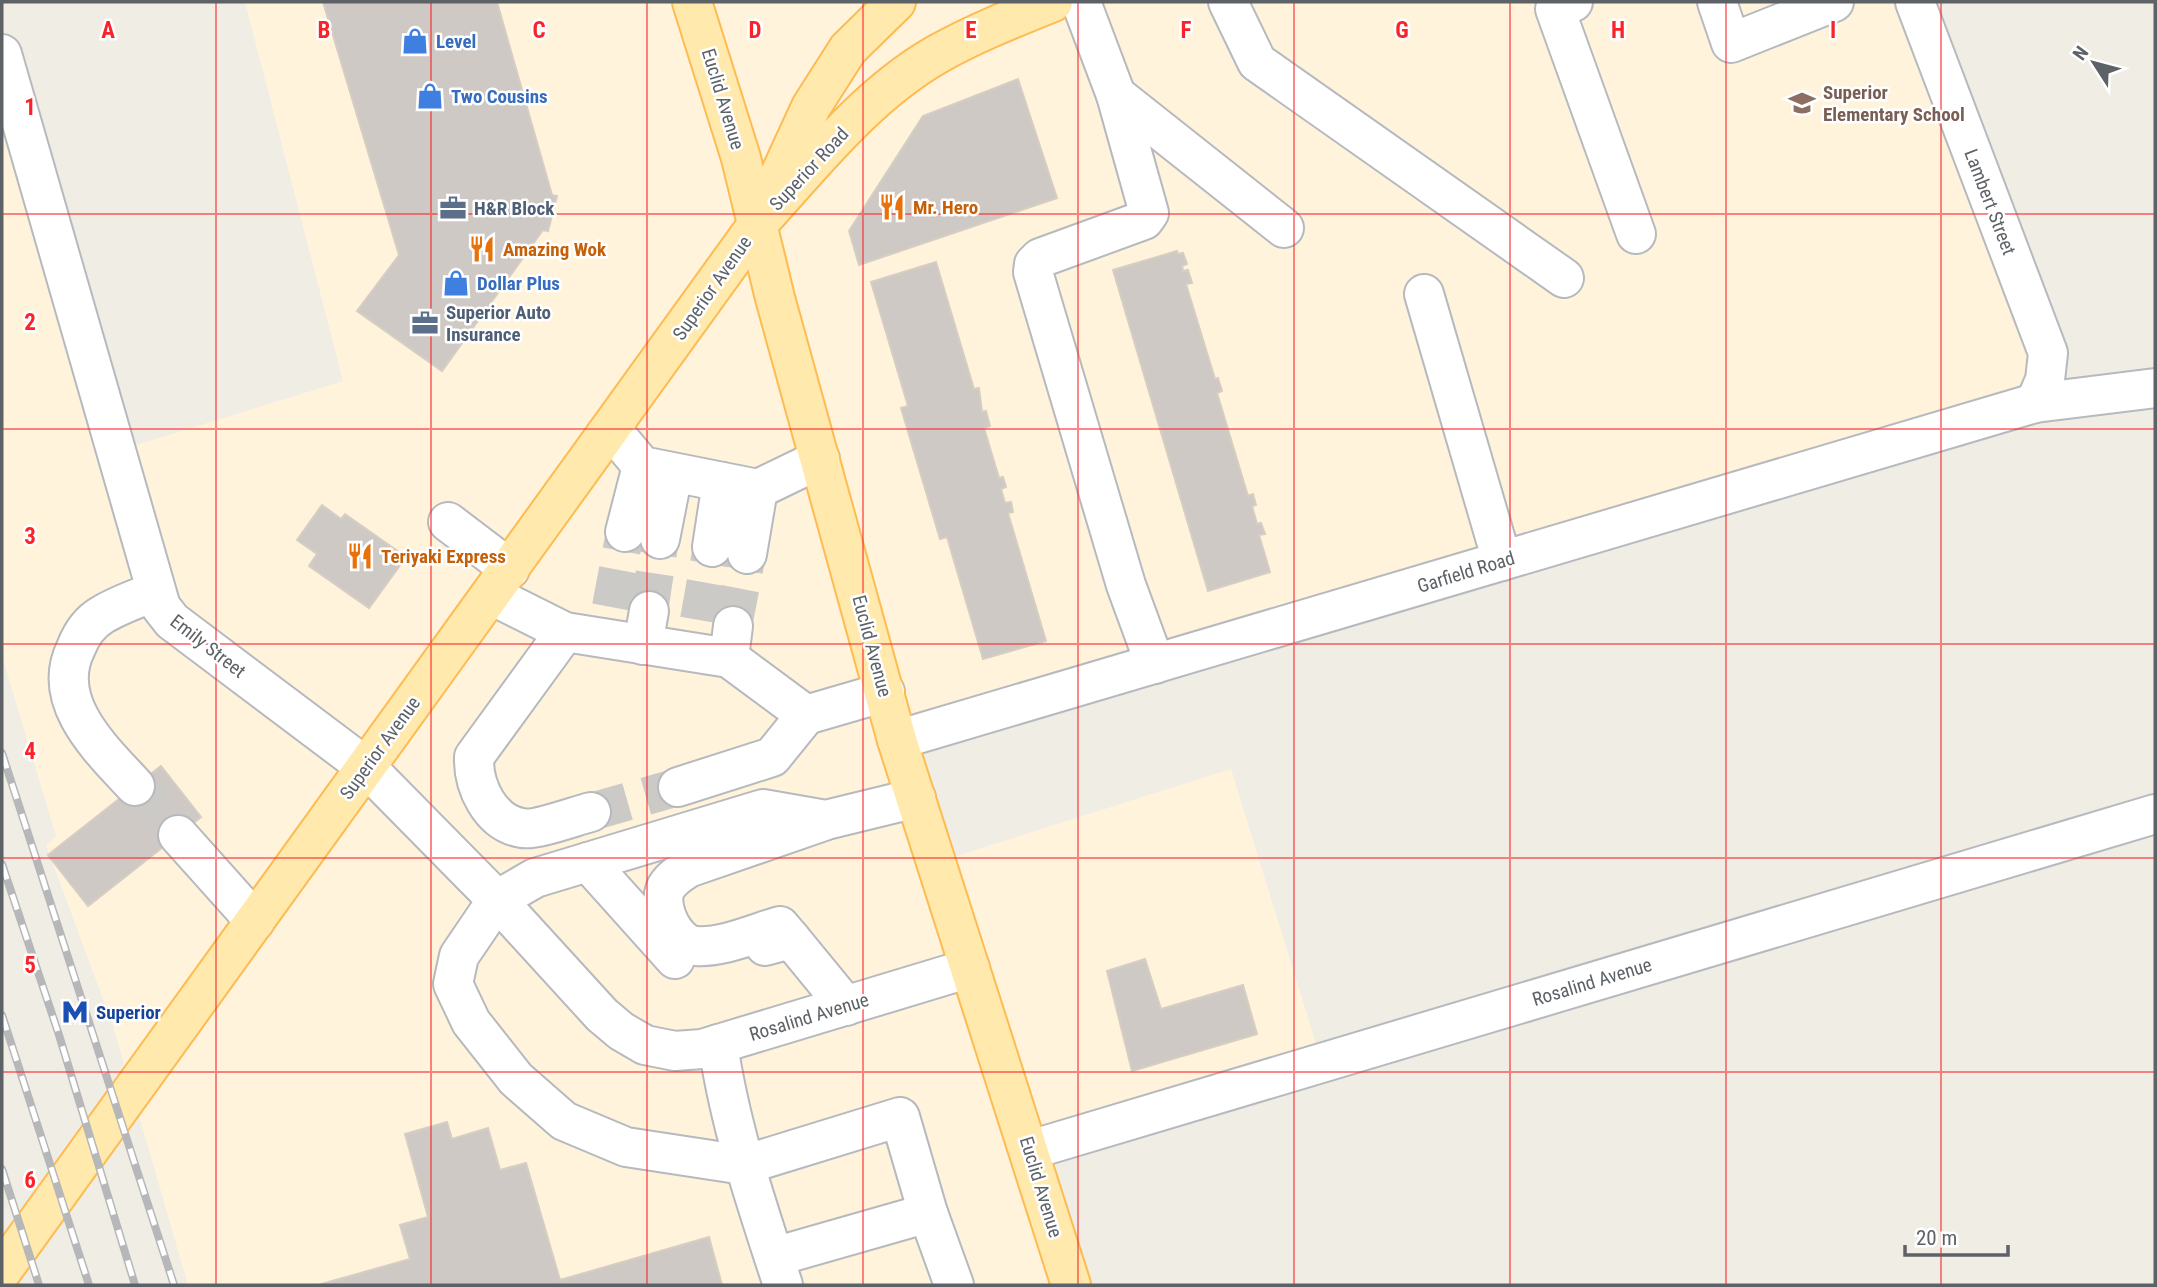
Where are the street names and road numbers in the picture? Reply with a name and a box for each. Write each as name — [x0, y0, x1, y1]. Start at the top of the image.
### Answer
street label: Euclid Avenue — [697, 46, 749, 152]
street label: Superior Road — [765, 123, 853, 215]
street label: Lambert Street — [1959, 146, 2021, 258]
street label: Superior Avenue — [668, 231, 756, 345]
street label: Garfield Road — [1415, 546, 1517, 598]
street label: Euclid Avenue — [847, 593, 897, 700]
street label: Emily Street — [166, 609, 250, 683]
street label: Superior Avenue — [335, 692, 425, 804]
street label: Rosalind Avenue — [1529, 953, 1655, 1011]
street label: Rosalind Avenue — [746, 988, 872, 1046]
street label: Euclid Avenue — [1015, 1134, 1067, 1240]

